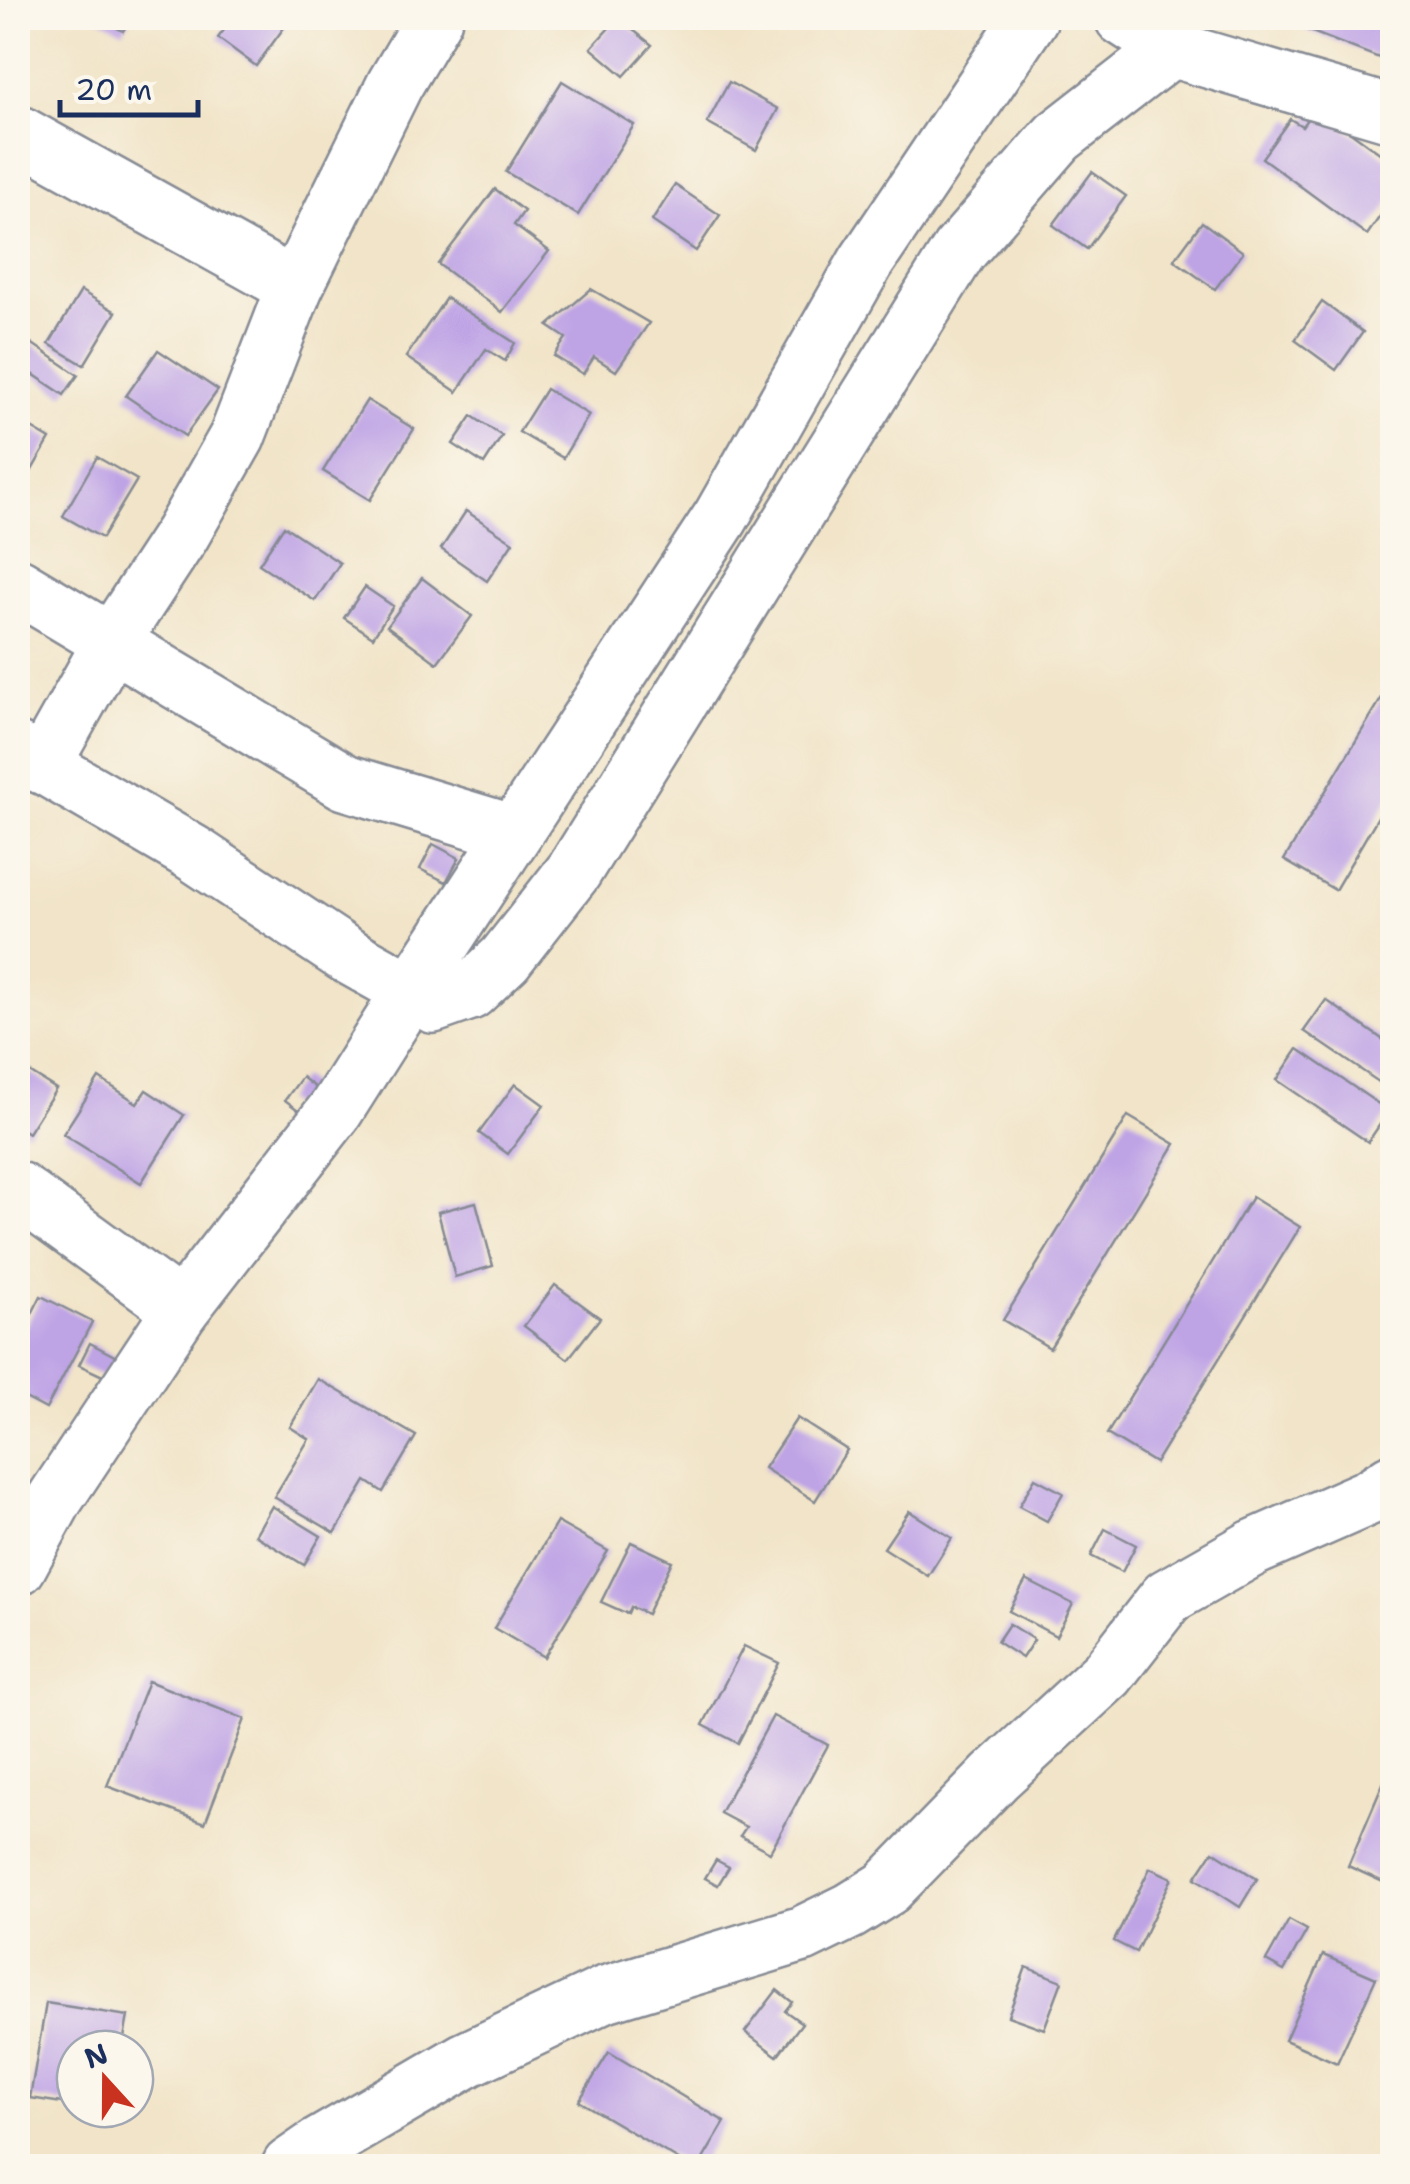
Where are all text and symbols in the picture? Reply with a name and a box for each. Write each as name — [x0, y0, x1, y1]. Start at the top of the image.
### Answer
scale bar — [60, 55, 198, 117]
text: 20 m — [75, 69, 152, 110]
north arrow — [55, 2029, 155, 2129]
text: N — [79, 2034, 113, 2077]

